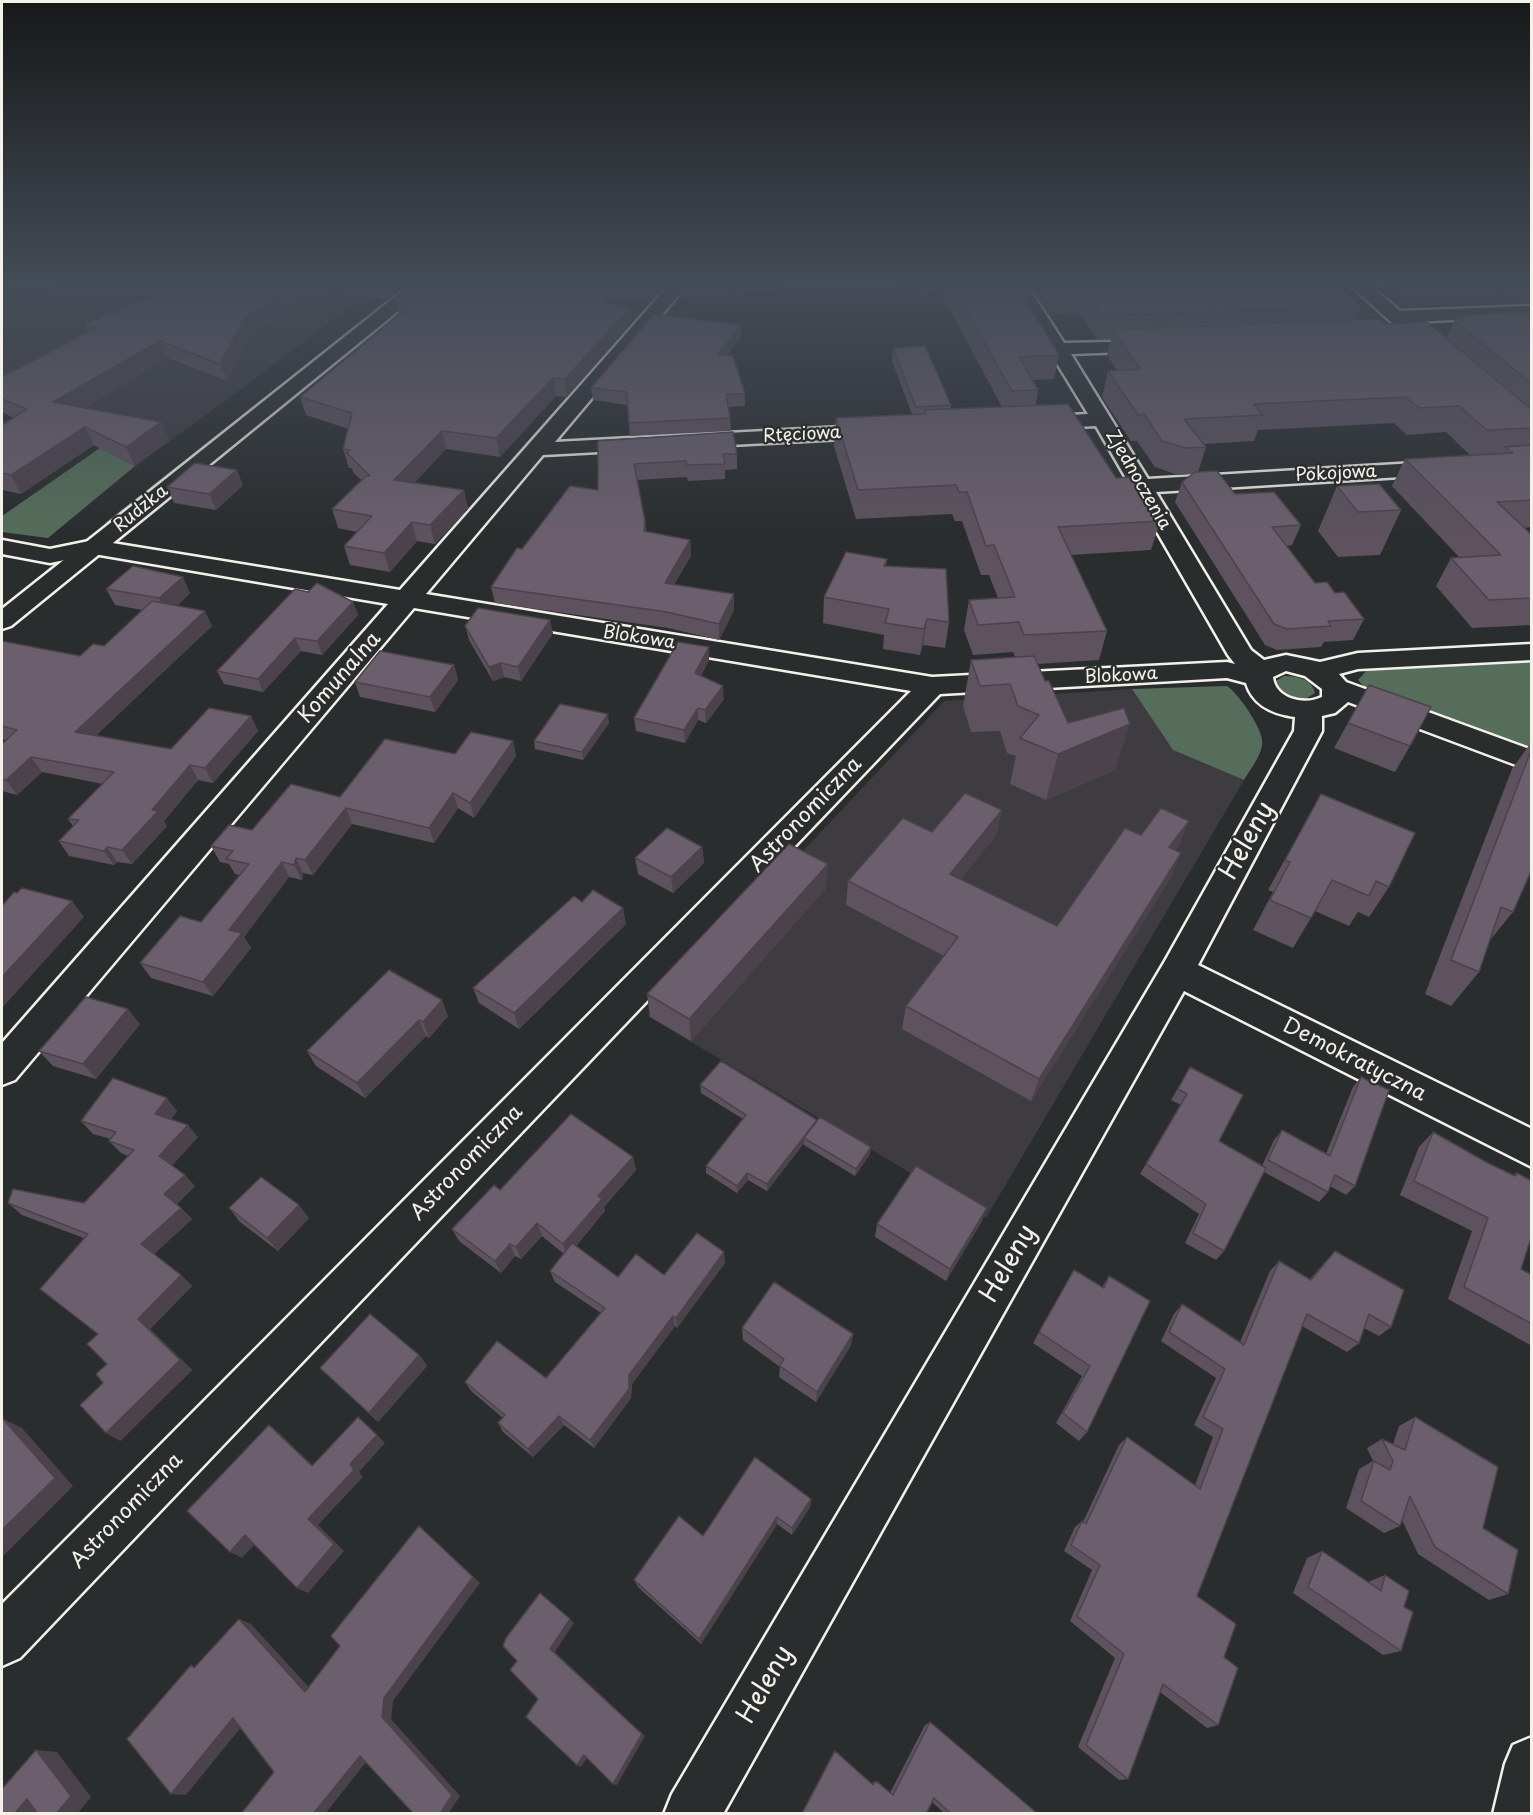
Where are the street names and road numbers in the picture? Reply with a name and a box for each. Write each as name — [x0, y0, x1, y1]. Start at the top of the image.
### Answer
street label: Rtęciowa — [762, 422, 842, 448]
street label: Zjednoczenia — [1101, 426, 1175, 534]
street label: Pokojowa — [1295, 461, 1377, 487]
street label: Rudzka — [109, 481, 173, 537]
street label: Blokowa — [601, 622, 677, 654]
street label: Komunalna — [293, 627, 387, 729]
street label: Blokowa — [1084, 663, 1158, 689]
street label: Astronomiczna — [745, 752, 867, 878]
street label: Heleny — [1214, 796, 1282, 886]
street label: Demokratyczna — [1278, 1013, 1430, 1107]
street label: Astronomiczna — [406, 1100, 528, 1226]
street label: Heleny — [974, 1220, 1044, 1308]
street label: Astronomiczna — [66, 1448, 188, 1574]
street label: Heleny — [731, 1641, 801, 1729]

